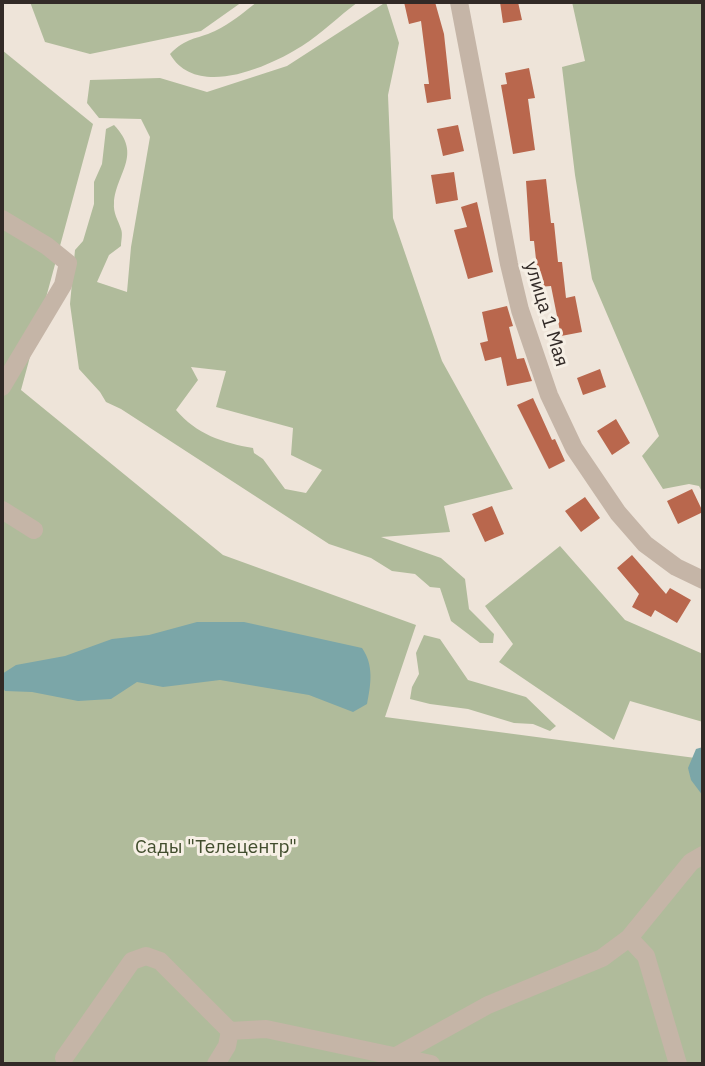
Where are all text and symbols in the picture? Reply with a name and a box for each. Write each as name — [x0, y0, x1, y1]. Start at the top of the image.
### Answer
street label: улица 1 Мая — [519, 259, 573, 369]
park label: Сады "Телецентр" — [135, 837, 297, 859]

